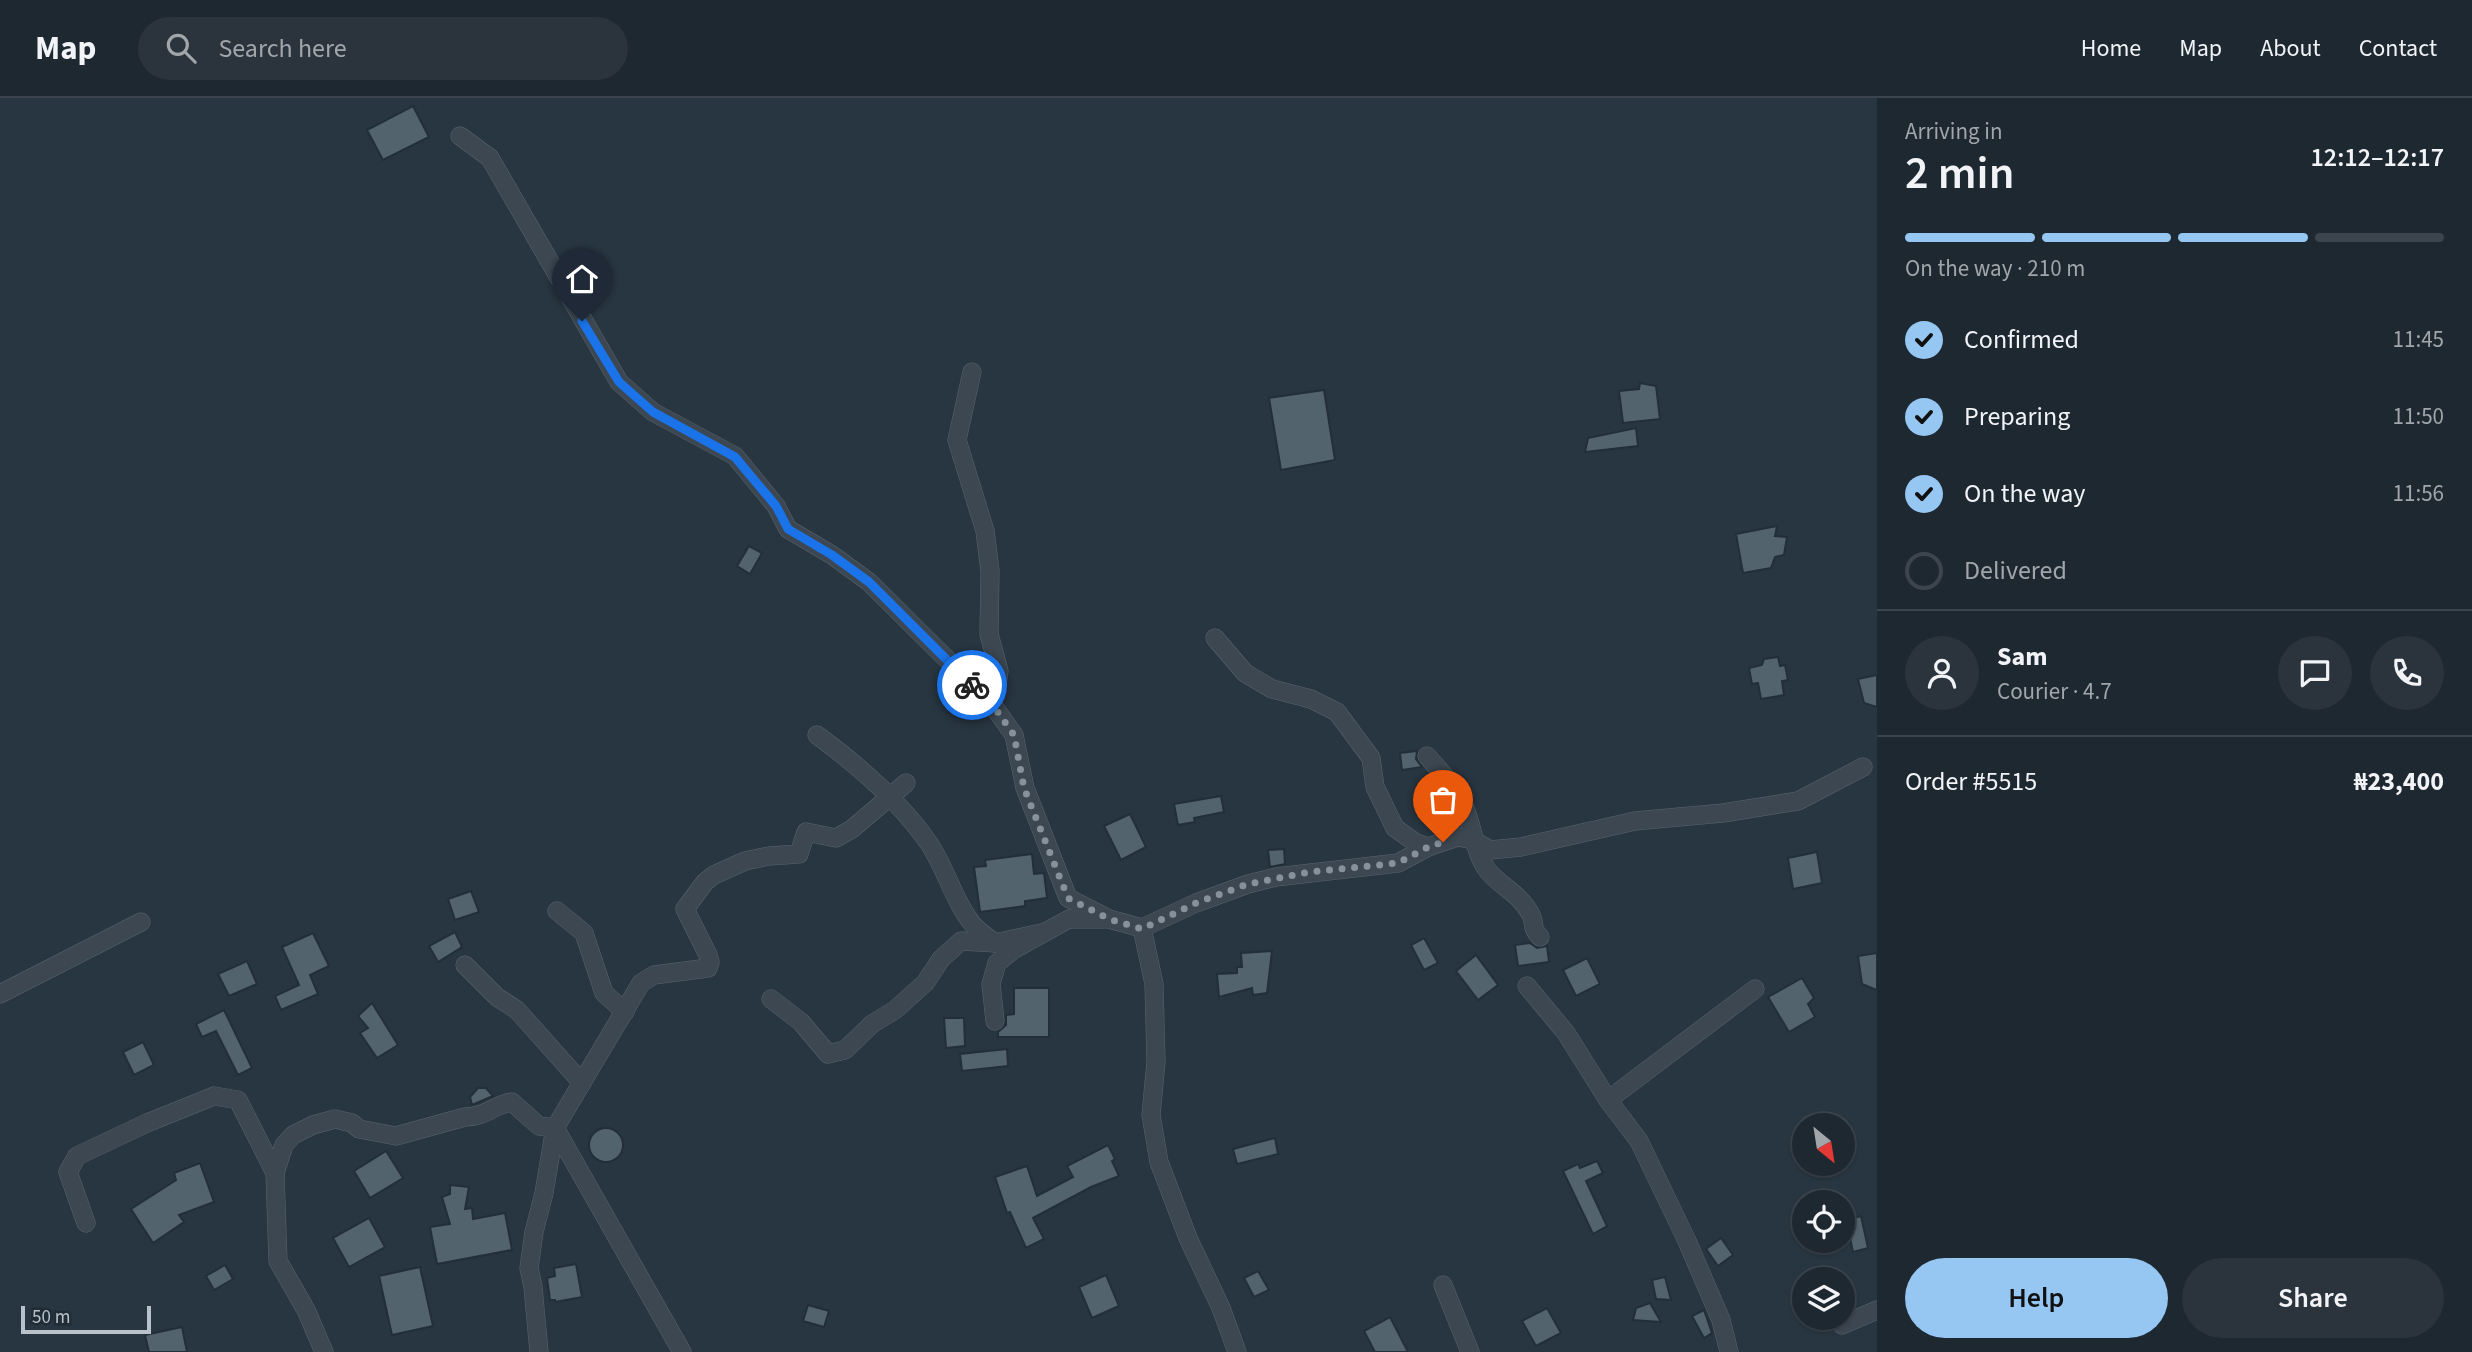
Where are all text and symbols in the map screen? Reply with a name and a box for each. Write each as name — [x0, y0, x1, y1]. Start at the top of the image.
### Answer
search box — [138, 17, 628, 80]
text: Map — [35, 25, 96, 72]
icon: search — [162, 29, 200, 67]
text: Search here — [218, 30, 347, 67]
text: Home — [2081, 31, 2141, 66]
text: Map — [2179, 31, 2222, 66]
text: About — [2260, 31, 2321, 66]
text: Contact — [2359, 31, 2437, 66]
text: Arriving in — [1905, 115, 2003, 148]
text: 12:12–12:17 — [2311, 139, 2444, 176]
text: 2 min — [1905, 141, 2014, 206]
pin — [552, 249, 612, 321]
text: On the way · 210 m — [1905, 252, 2085, 285]
icon: home — [563, 260, 601, 298]
icon: check — [1905, 321, 1943, 359]
text: Confirmed — [1964, 321, 2079, 358]
text: 11:45 — [2393, 323, 2444, 356]
icon: check — [1905, 398, 1943, 436]
text: Preparing — [1964, 398, 2070, 435]
text: 11:50 — [2393, 400, 2444, 433]
icon: check — [1905, 475, 1943, 513]
text: On the way — [1964, 475, 2085, 512]
text: 11:56 — [2393, 477, 2444, 510]
text: Delivered — [1964, 552, 2067, 589]
button: person — [1905, 636, 1979, 710]
button: chat — [2278, 636, 2352, 710]
button: phone — [2370, 636, 2444, 710]
text: Sam — [1997, 638, 2047, 675]
courier — [937, 650, 1007, 720]
icon: bike — [953, 666, 991, 704]
text: Courier · 4.7 — [1997, 675, 2112, 708]
text: Order #5515 — [1905, 763, 2037, 800]
text: ₦23,400 — [2354, 763, 2444, 800]
pin — [1413, 770, 1473, 842]
icon: bag — [1424, 781, 1462, 819]
north arrow — [1792, 1113, 1855, 1176]
map controls — [1792, 1113, 1855, 1330]
button: locate — [1792, 1190, 1855, 1253]
button: Help — [1905, 1258, 2168, 1338]
button: Share — [2182, 1258, 2444, 1338]
button: layers — [1792, 1267, 1855, 1330]
scale bar — [21, 1303, 150, 1335]
text: 50 m — [32, 1304, 70, 1331]

